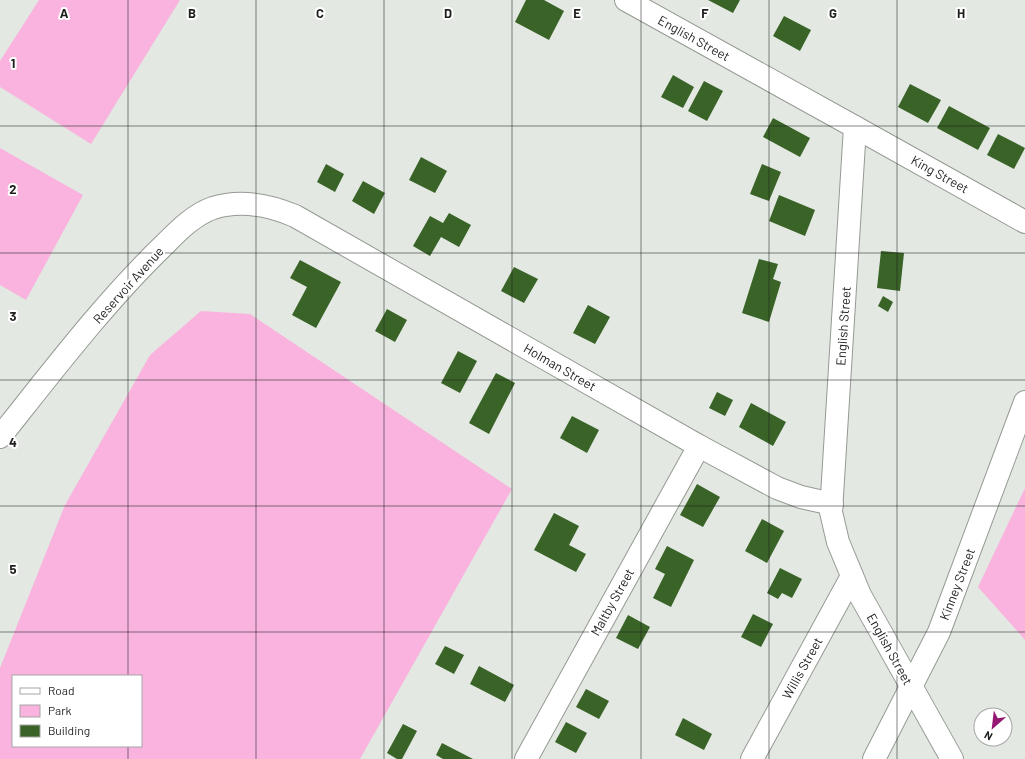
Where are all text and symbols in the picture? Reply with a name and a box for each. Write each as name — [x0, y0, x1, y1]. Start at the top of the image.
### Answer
text: A — [60, 5, 69, 21]
text: B — [188, 5, 196, 21]
text: C — [316, 5, 324, 21]
text: D — [444, 5, 452, 21]
text: E — [573, 5, 581, 21]
text: F — [701, 5, 709, 21]
text: G — [829, 5, 837, 21]
text: H — [957, 5, 965, 21]
street label: English Street — [655, 12, 733, 64]
text: 1 — [11, 55, 15, 71]
street label: King Street — [908, 152, 972, 196]
text: 2 — [9, 181, 17, 197]
street label: Reservoir Avenue — [89, 243, 167, 327]
street label: English Street — [832, 286, 854, 366]
text: 3 — [9, 308, 17, 324]
street label: Holman Street — [521, 340, 599, 394]
text: 4 — [9, 434, 17, 450]
street label: Kinney Street — [936, 546, 978, 622]
text: 5 — [9, 561, 17, 577]
street label: Maltby Street — [587, 565, 637, 639]
street label: English Street — [864, 610, 916, 688]
street label: Willis Street — [778, 634, 826, 702]
legend — [12, 675, 142, 747]
text: Road — [48, 683, 75, 697]
text: Park — [48, 703, 72, 717]
north arrow — [973, 707, 1013, 747]
text: Building — [48, 723, 90, 737]
text: N — [982, 729, 994, 744]

